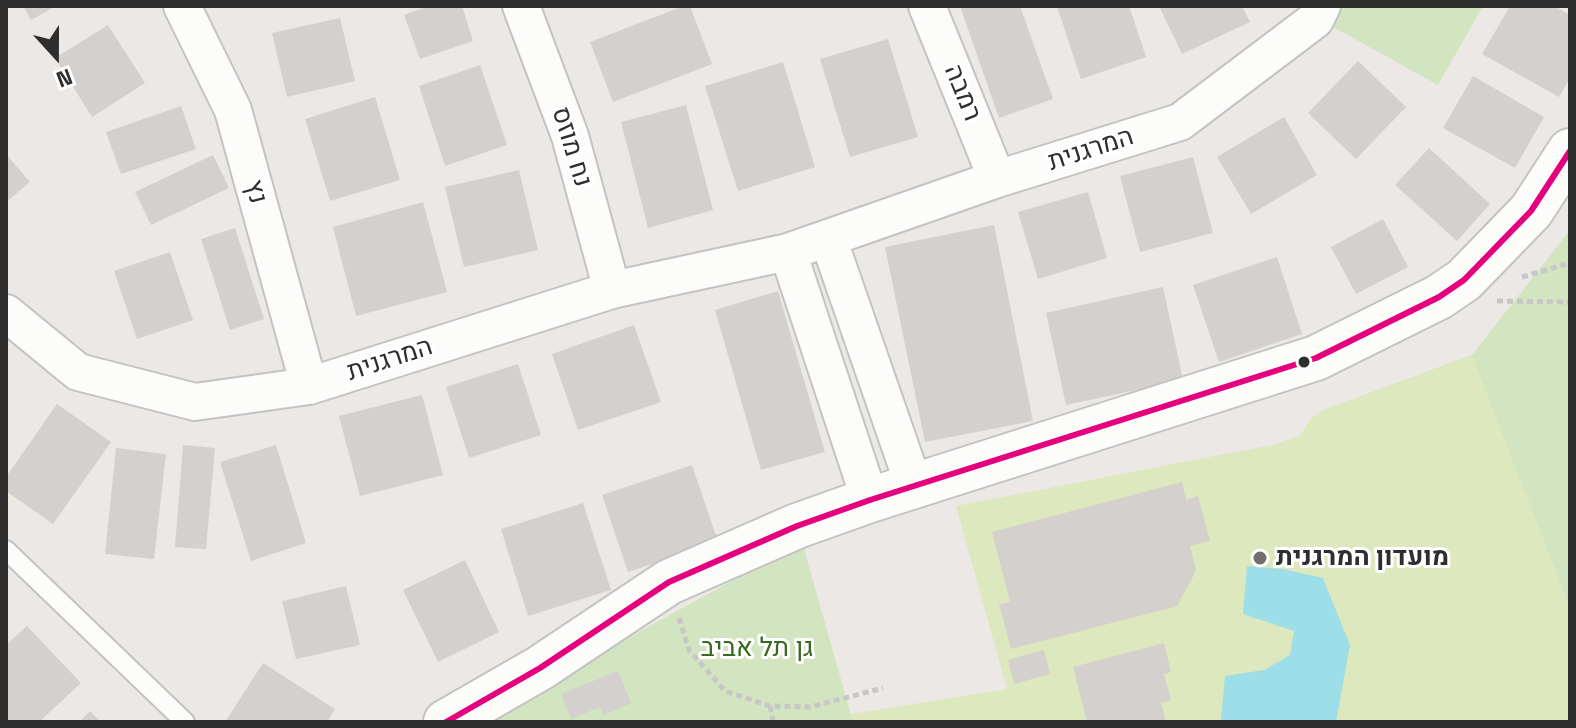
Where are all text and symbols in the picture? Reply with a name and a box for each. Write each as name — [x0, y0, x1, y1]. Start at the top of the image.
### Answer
north arrow — [16, 16, 96, 96]
street label: רמבה — [937, 60, 987, 126]
text: N — [53, 63, 77, 94]
street label: נח מוזס — [544, 103, 598, 191]
street label: המרגנית — [1044, 122, 1138, 178]
street label: נץ — [237, 177, 273, 207]
street label: המרגנית — [343, 332, 437, 388]
unlabelled marker — [1296, 354, 1312, 370]
place label: מועדון המרגנית — [1276, 542, 1449, 574]
marker: מועדון המרגנית — [1251, 549, 1269, 567]
park label: גן תל אביב — [701, 633, 813, 665]

